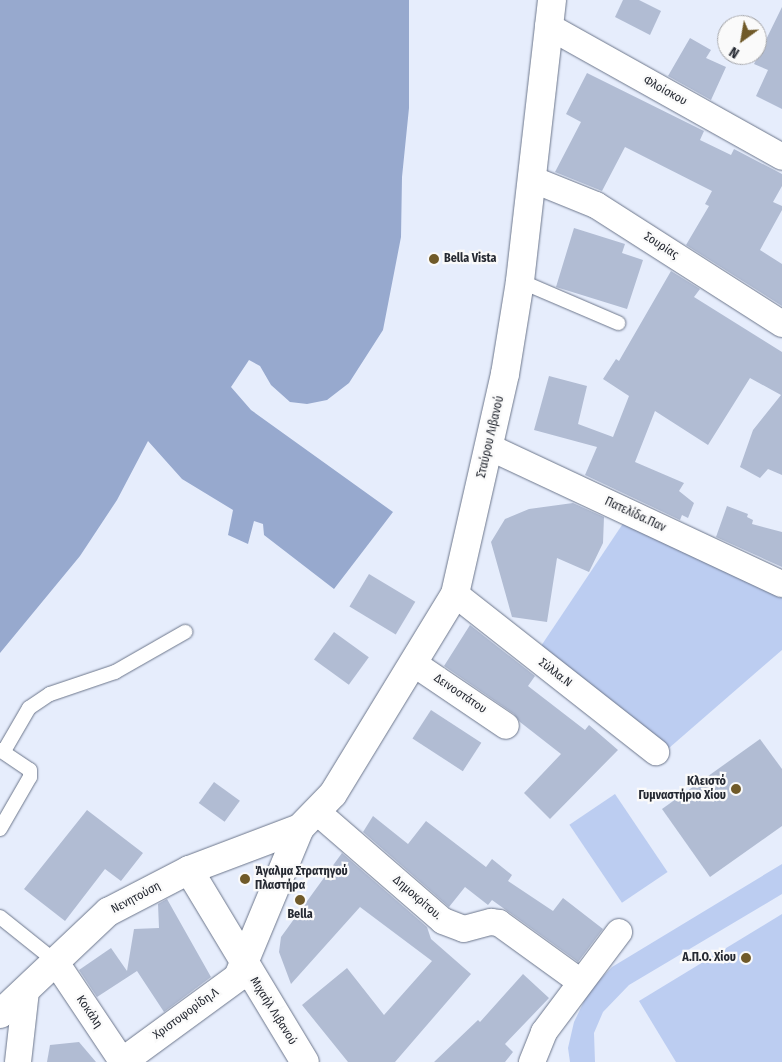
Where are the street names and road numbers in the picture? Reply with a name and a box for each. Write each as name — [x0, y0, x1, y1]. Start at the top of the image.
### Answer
street label: Φλοίσκου — [641, 73, 689, 109]
street label: Σουρίας — [641, 230, 681, 262]
street label: Σταύρου Λιβανού — [475, 395, 507, 479]
street label: Πατελίδα.Παν — [602, 495, 668, 535]
street label: Σύλλα.Ν — [535, 656, 575, 690]
street label: Δεινοστάτου — [431, 671, 489, 717]
street label: Δημοκρίτου. — [390, 873, 444, 923]
street label: Νενητούση — [109, 879, 163, 917]
street label: Μιχαήλ Λιβανού — [246, 974, 300, 1048]
street label: Χριστοφορίδη.Λ — [150, 985, 222, 1043]
street label: Κοκάλη — [73, 993, 105, 1031]

